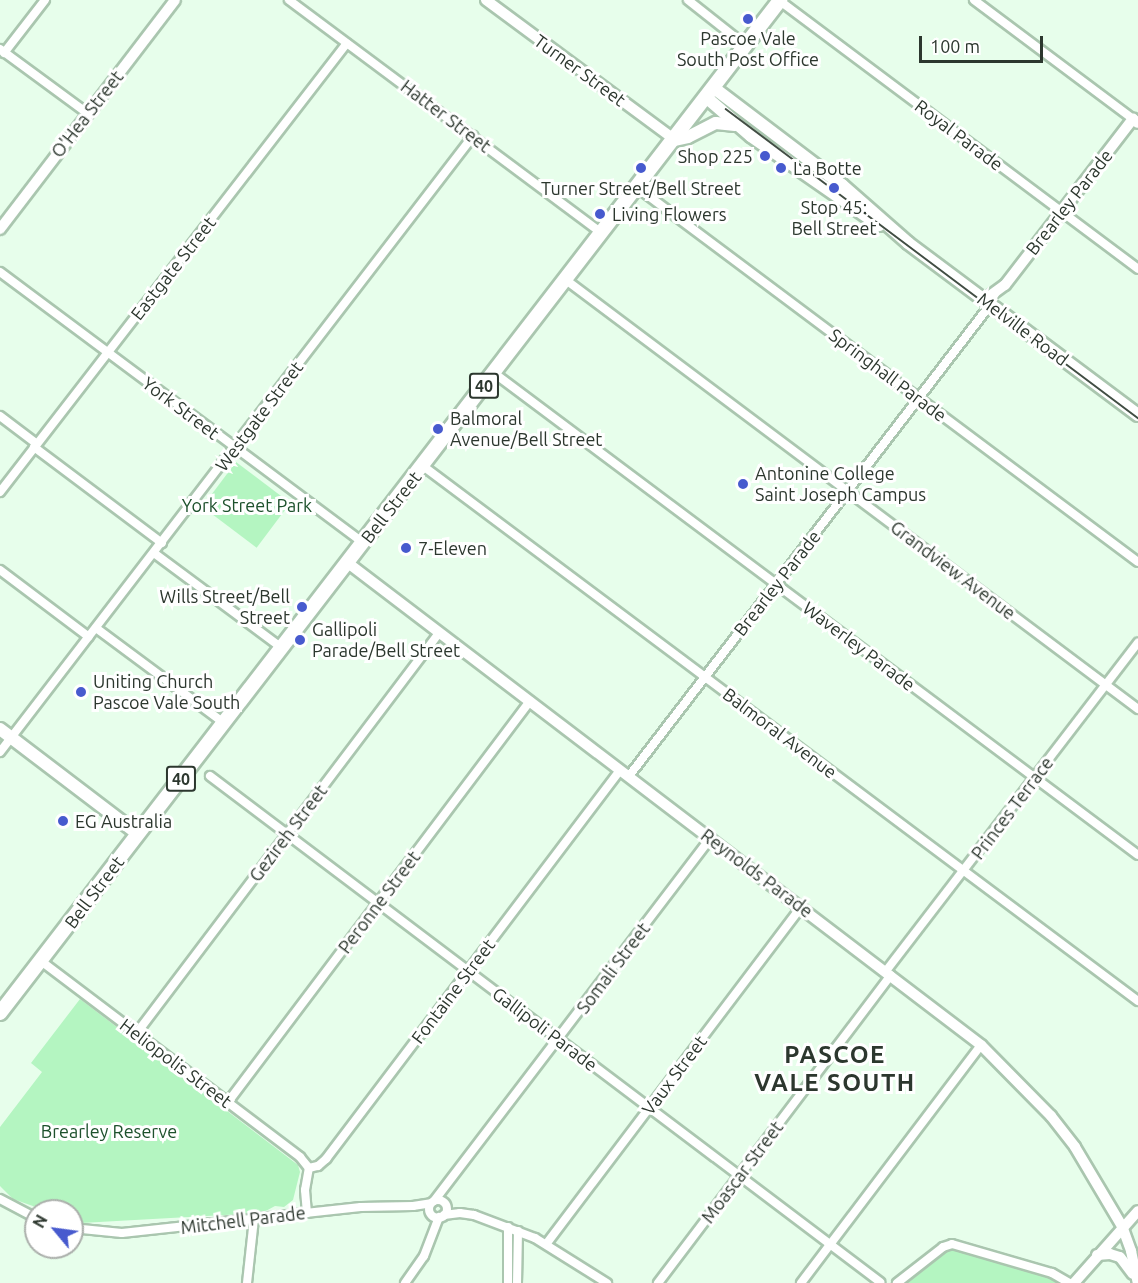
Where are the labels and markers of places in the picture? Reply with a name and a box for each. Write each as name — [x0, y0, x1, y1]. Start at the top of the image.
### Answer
marker: Pascoe Vale South Post Office — [741, 12, 755, 26]
place label: Pascoe Vale South Post Office — [677, 28, 819, 70]
place label: Shop 225 — [678, 145, 753, 167]
marker: Shop 225 — [758, 149, 772, 163]
place label: La Botte — [793, 157, 862, 179]
marker: Turner Street/Bell Street — [634, 161, 648, 175]
marker: La Botte — [774, 161, 788, 175]
place label: Turner Street/Bell Street — [541, 177, 741, 199]
marker: Stop 45: Bell Street — [827, 181, 841, 195]
place label: Stop 45: Bell Street — [791, 197, 877, 240]
place label: Living Flowers — [612, 203, 727, 225]
marker: Living Flowers — [593, 207, 607, 221]
place label: Balmoral Avenue/Bell Street — [450, 408, 602, 450]
marker: Balmoral Avenue/Bell Street — [431, 422, 445, 436]
place label: Antonine College Saint Joseph Campus — [755, 463, 926, 506]
marker: Antonine College Saint Joseph Campus — [736, 477, 750, 491]
place label: 7-Eleven — [418, 537, 487, 559]
marker: 7-Eleven — [399, 541, 413, 555]
place label: Wills Street/Bell Street — [160, 586, 290, 628]
marker: Wills Street/Bell Street — [295, 600, 309, 614]
place label: Gallipoli Parade/Bell Street — [312, 619, 460, 662]
marker: Gallipoli Parade/Bell Street — [293, 633, 307, 647]
place label: Uniting Church Pascoe Vale South — [93, 671, 240, 714]
marker: Uniting Church Pascoe Vale South — [74, 685, 88, 699]
place label: EG Australia — [75, 810, 172, 832]
marker: EG Australia — [56, 814, 70, 828]

